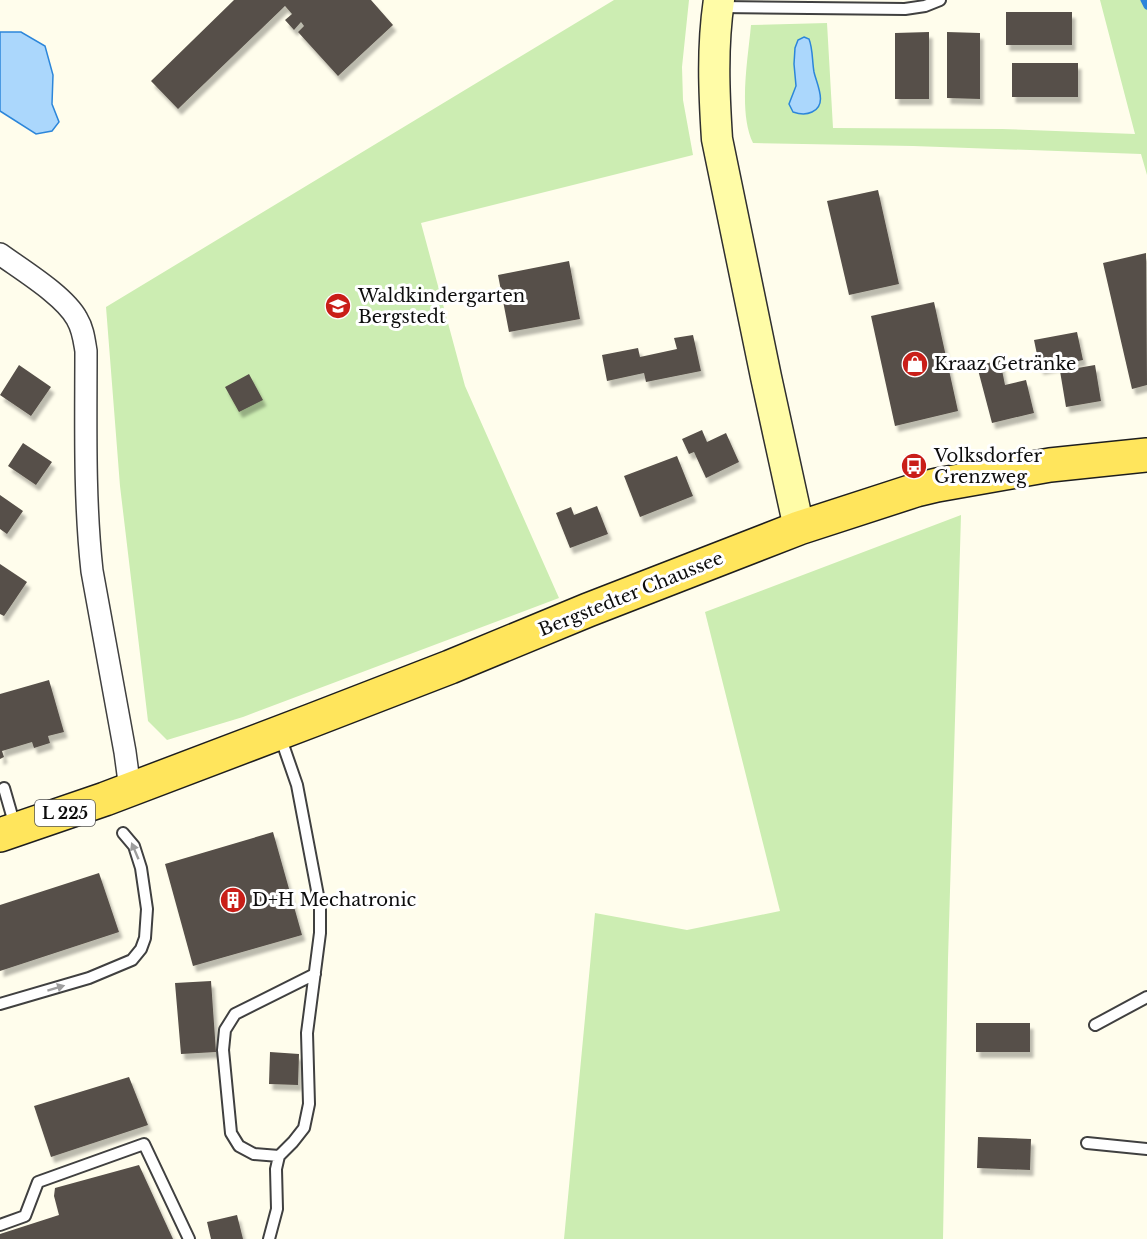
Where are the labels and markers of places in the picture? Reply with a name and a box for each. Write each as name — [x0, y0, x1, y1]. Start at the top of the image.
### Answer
place label: Waldkindergarten Bergstedt — [357, 285, 525, 328]
school or university icon: Waldkindergarten Bergstedt — [323, 291, 353, 321]
shop icon: Kraaz Getränke — [900, 349, 930, 379]
place label: Kraaz Getränke — [934, 353, 1076, 375]
place label: Volksdorfer Grenzweg — [933, 445, 1043, 488]
bus stop icon: Volksdorfer Grenzweg — [899, 451, 929, 481]
building icon: D+H Mechatronic — [218, 885, 248, 915]
place label: D+H Mechatronic — [252, 889, 417, 911]

